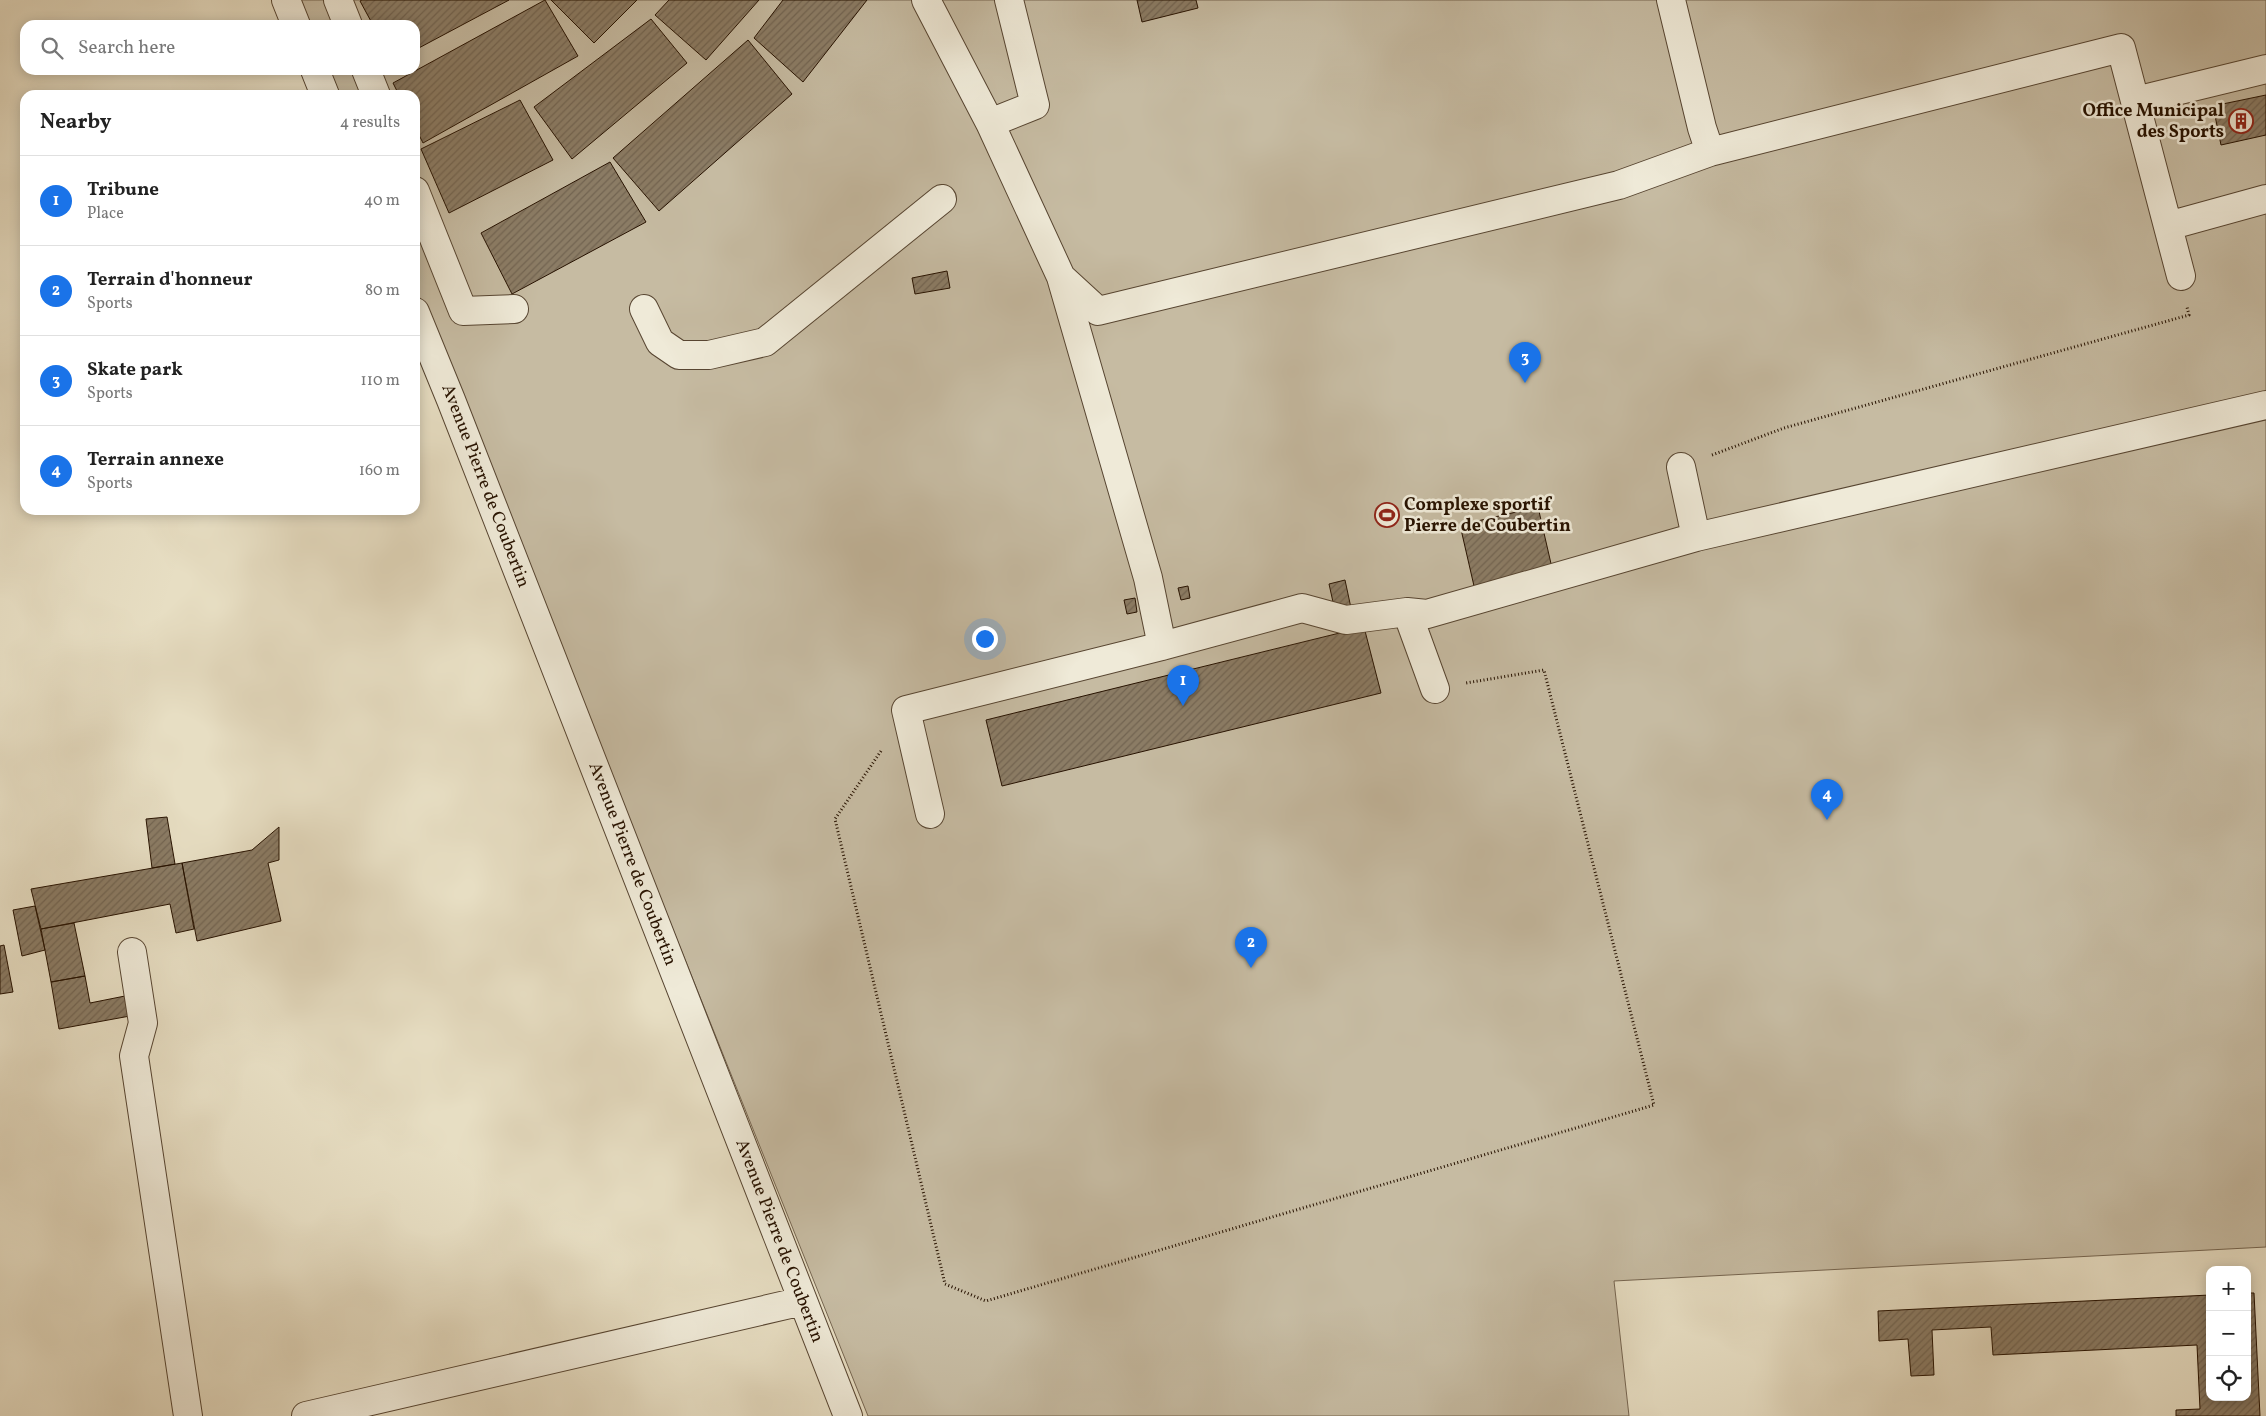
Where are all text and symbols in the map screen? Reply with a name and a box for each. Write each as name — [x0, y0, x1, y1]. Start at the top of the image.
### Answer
search box — [20, 20, 420, 75]
icon: search — [38, 34, 66, 62]
text: Search here — [78, 35, 175, 61]
place label: Office Municipal des Sports — [2082, 99, 2224, 145]
text: Nearby — [40, 108, 111, 137]
building icon: Office Municipal des Sports — [2228, 108, 2254, 134]
text: 4 results — [340, 112, 400, 134]
text: Tribune — [87, 177, 159, 203]
text: 1 — [53, 190, 59, 212]
text: 40 m — [364, 190, 400, 212]
text: Place — [87, 203, 124, 225]
text: Terrain d'honneur — [87, 267, 253, 293]
text: 2 — [52, 280, 60, 302]
text: 80 m — [365, 280, 400, 302]
text: Sports — [87, 293, 133, 315]
pin: 3 — [1509, 342, 1541, 383]
text: Skate park — [87, 357, 183, 383]
text: 3 — [52, 370, 60, 392]
text: 110 m — [361, 370, 400, 392]
street label: Avenue Pierre de Coubertin — [435, 381, 536, 592]
text: Sports — [87, 383, 133, 405]
text: Terrain annexe — [87, 447, 224, 473]
text: 4 — [51, 460, 61, 482]
text: 160 m — [359, 460, 400, 482]
text: Sports — [87, 473, 133, 495]
place label: Complexe sportif Pierre de Coubertin — [1404, 493, 1571, 539]
sports icon: Complexe sportif Pierre de Coubertin — [1374, 502, 1400, 528]
your location — [972, 626, 998, 652]
pin: 1 — [1167, 665, 1199, 706]
street label: Avenue Pierre de Coubertin — [582, 759, 683, 970]
pin: 4 — [1811, 779, 1843, 820]
pin: 2 — [1235, 927, 1267, 968]
street label: Avenue Pierre de Coubertin — [729, 1136, 830, 1347]
map controls — [2206, 1266, 2251, 1401]
button: + — [2206, 1266, 2251, 1311]
button: − — [2206, 1311, 2251, 1356]
button: locate — [2206, 1356, 2251, 1401]

